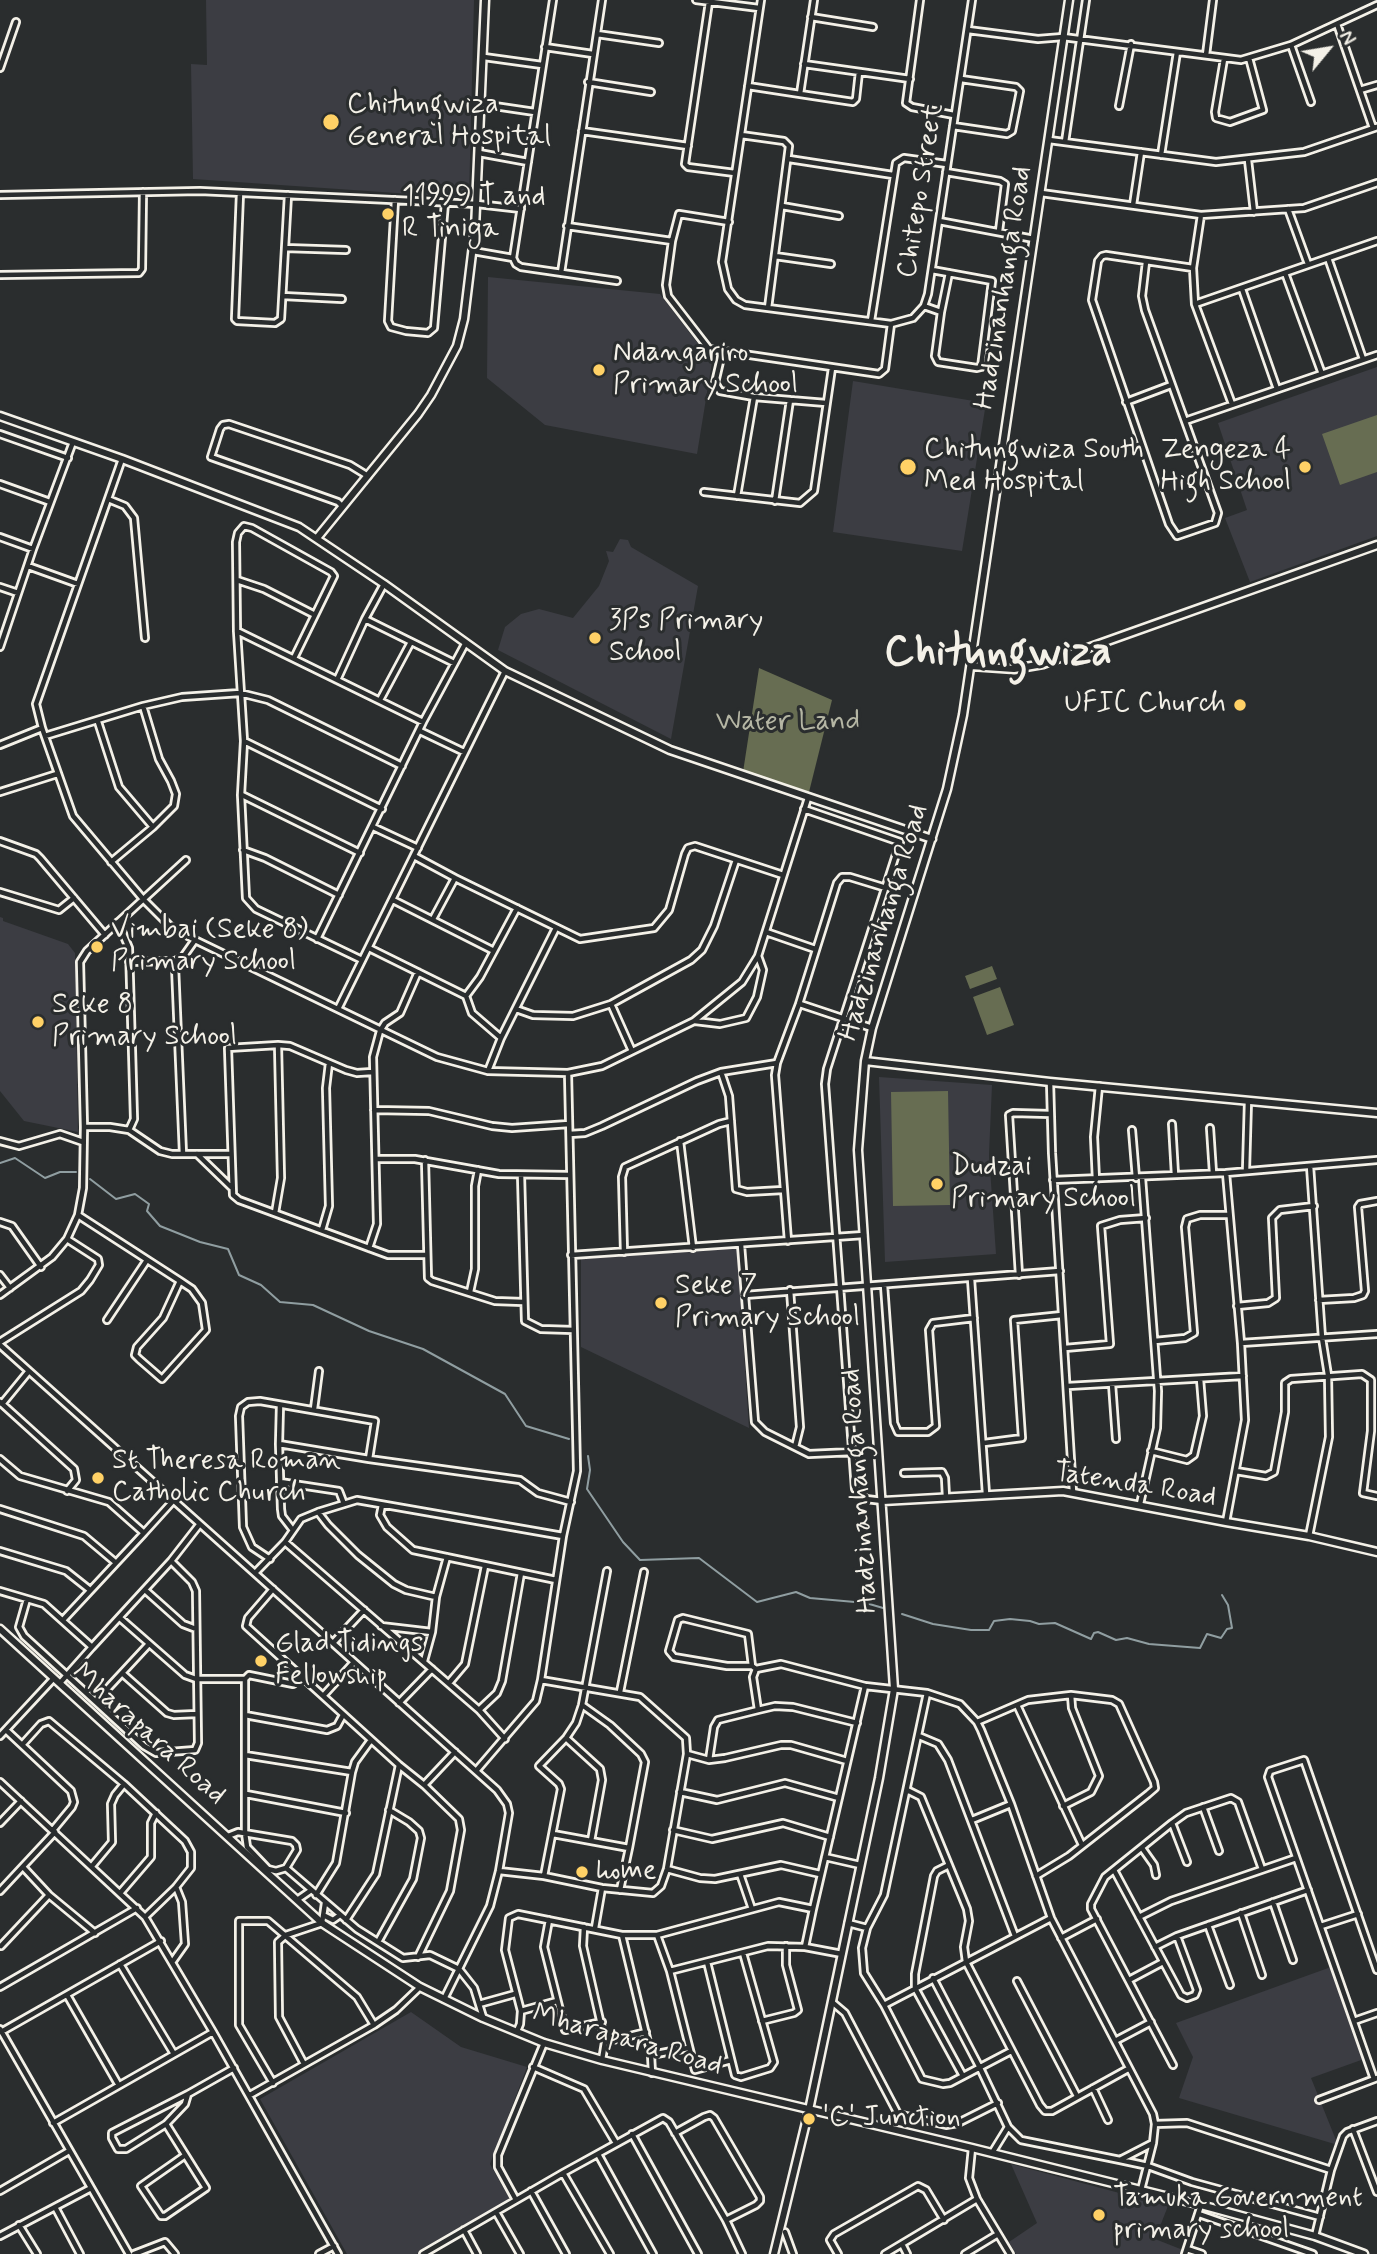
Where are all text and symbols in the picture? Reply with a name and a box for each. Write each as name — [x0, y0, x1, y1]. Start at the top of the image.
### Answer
north arrow — [1293, 14, 1363, 84]
text: N — [1333, 27, 1361, 50]
place label: Chitungwiza General Hospital — [347, 89, 551, 155]
street label: Chitepo Street — [892, 101, 952, 281]
marker: Chitungwiza General Hospital — [321, 112, 341, 132]
street label: Hadzinanhanga Road — [969, 164, 1041, 412]
place label: 11999 T and R Tiniga — [402, 181, 546, 247]
marker: 11999 T and R Tiniga — [380, 206, 396, 222]
place label: Ndangariro Primary School — [613, 337, 798, 403]
marker: Ndangariro Primary School — [591, 362, 607, 378]
place label: Chitungwiza South Med Hospital — [924, 434, 1144, 500]
place label: Zengeza 4 High School — [1161, 434, 1291, 500]
marker: Chitungwiza South Med Hospital — [898, 457, 918, 477]
marker: Zengeza 4 High School — [1297, 459, 1313, 475]
place label: 3Ps Primary School — [609, 605, 763, 671]
marker: 3Ps Primary School — [587, 630, 603, 646]
district label: Chitungwiza — [884, 630, 1112, 680]
place label: UFIC Church — [1064, 688, 1226, 722]
marker: UFIC Church — [1232, 697, 1248, 713]
park label: Water Land — [716, 706, 860, 740]
street label: Hadzinanhanga Road — [833, 801, 937, 1045]
place label: Vimbai (Seke 8) Primary School — [111, 914, 308, 980]
marker: Vimbai (Seke 8) Primary School — [89, 939, 105, 955]
place label: Seke 8 Primary School — [52, 989, 237, 1055]
marker: Seke 8 Primary School — [30, 1014, 46, 1030]
place label: Dudzai Primary School — [951, 1151, 1136, 1217]
marker: Dudzai Primary School — [929, 1176, 945, 1192]
place label: Seke 7 Primary School — [675, 1270, 860, 1336]
marker: Seke 7 Primary School — [653, 1295, 669, 1311]
street label: Hadzinanhanga Road — [836, 1367, 886, 1615]
place label: St Theresa Roman Catholic Church — [112, 1445, 341, 1511]
street label: Tatenda Road — [1051, 1457, 1219, 1515]
marker: St Theresa Roman Catholic Church — [90, 1470, 106, 1486]
place label: Glad Tidings Fellowship — [275, 1628, 423, 1694]
marker: Glad Tidings Fellowship — [253, 1653, 269, 1669]
street label: Mharapara Road — [64, 1657, 232, 1813]
place label: home — [596, 1855, 657, 1889]
marker: home — [574, 1864, 590, 1880]
street label: Mharapara Road — [528, 1998, 726, 2084]
place label: 'C' Junction — [823, 2102, 961, 2136]
marker: 'C' Junction — [801, 2111, 817, 2127]
place label: Tamuka Government primary school — [1113, 2182, 1363, 2248]
marker: Tamuka Government primary school — [1091, 2207, 1107, 2223]

